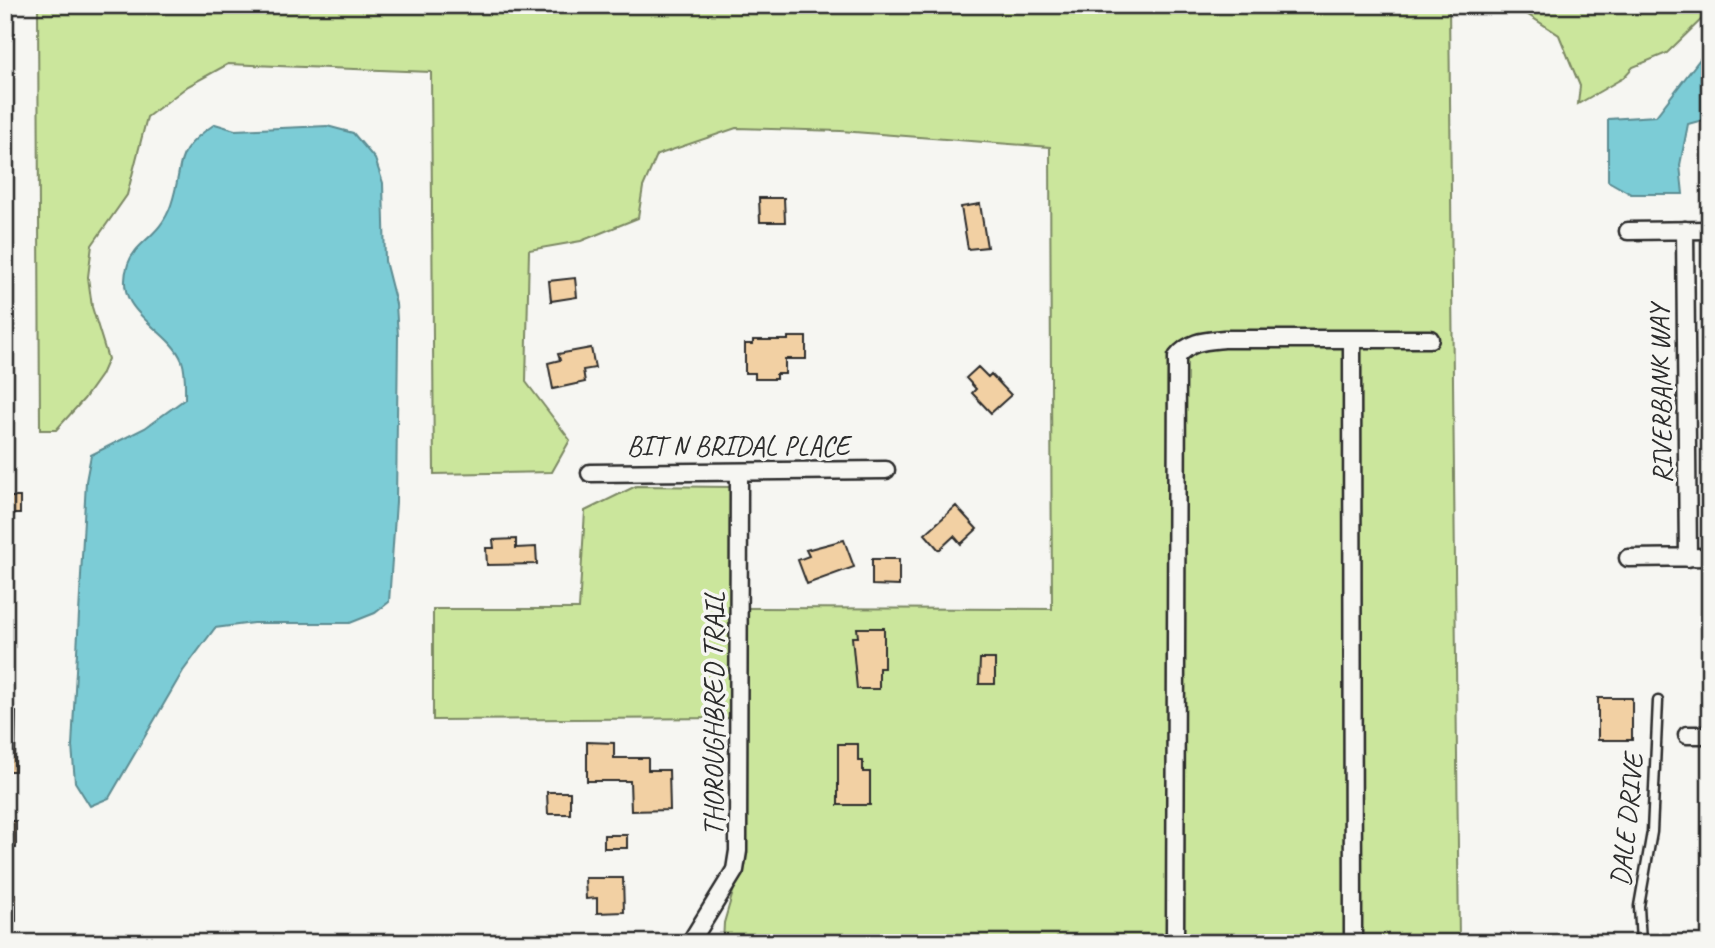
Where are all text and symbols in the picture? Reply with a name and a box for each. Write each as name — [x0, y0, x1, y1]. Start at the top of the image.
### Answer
street label: RIVERBANK WAY — [1641, 300, 1680, 484]
street label: BIT N BRIDAL PLACE — [627, 428, 852, 463]
street label: THOROUGHBRED TRAIL — [696, 592, 731, 836]
street label: DALE DRIVE — [1602, 749, 1651, 888]

